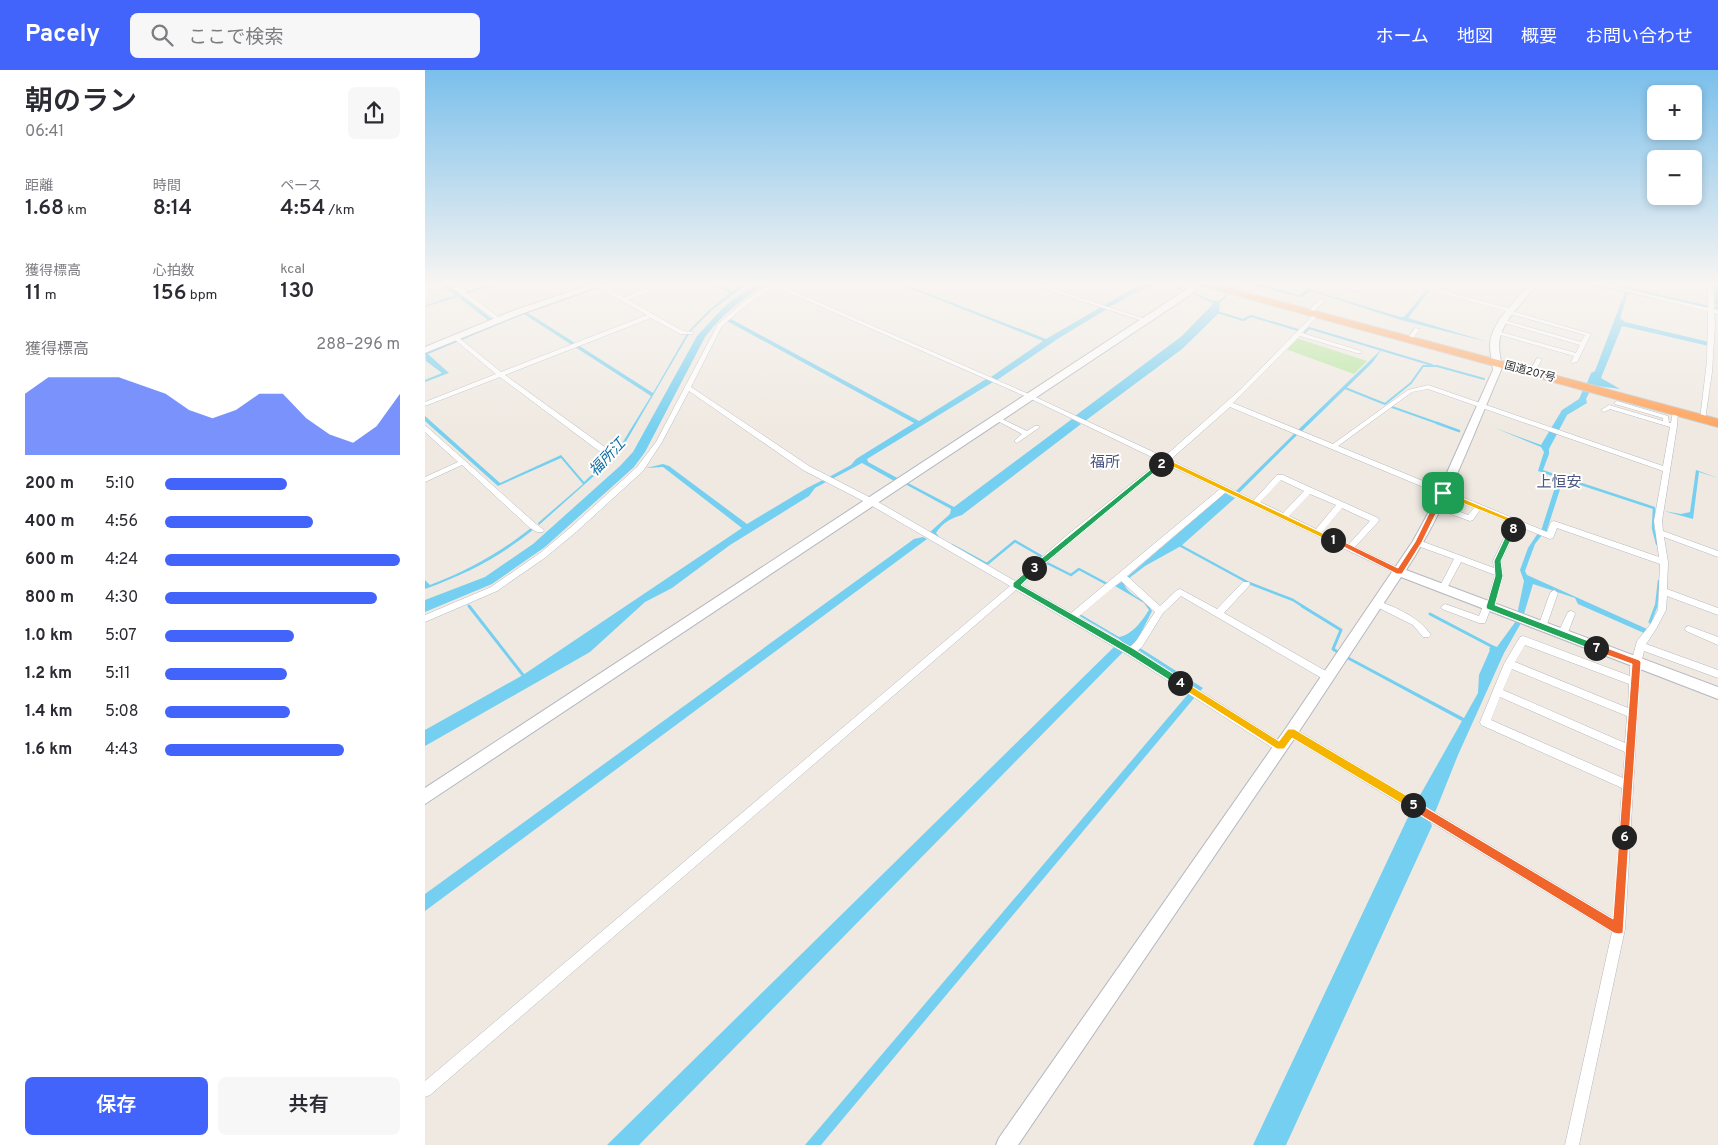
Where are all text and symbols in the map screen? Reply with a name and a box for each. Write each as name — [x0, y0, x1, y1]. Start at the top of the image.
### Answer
search box — [130, 13, 480, 58]
text: Pacely — [25, 20, 100, 50]
icon: search — [148, 21, 176, 49]
text: ここで検索 — [188, 26, 283, 50]
text: ホーム — [1376, 26, 1429, 49]
text: 地図 — [1457, 26, 1493, 49]
text: 概要 — [1521, 26, 1557, 49]
text: お問い合わせ — [1585, 26, 1693, 49]
text: 朝のラン — [25, 85, 137, 121]
map controls — [1647, 85, 1702, 205]
button: + — [1647, 85, 1702, 140]
button: share — [348, 87, 400, 139]
text: 06:41 — [25, 122, 64, 142]
button: − — [1647, 150, 1702, 205]
text: 距離 — [25, 178, 53, 195]
text: 時間 — [153, 178, 181, 195]
text: ペース — [280, 178, 322, 195]
text: 1.68 — [25, 195, 64, 222]
text: 8:14 — [153, 195, 192, 222]
text: 4:54 — [280, 195, 325, 222]
text: km — [64, 202, 87, 219]
text: /km — [325, 202, 355, 219]
text: kcal — [280, 261, 305, 278]
text: 獲得標高 — [25, 263, 81, 280]
text: 心拍数 — [153, 263, 195, 280]
text: 130 — [280, 278, 315, 305]
text: 11 — [25, 280, 41, 307]
text: 156 — [153, 280, 187, 307]
text: m — [41, 287, 57, 304]
text: bpm — [187, 287, 217, 304]
text: 288–296 m — [316, 335, 400, 355]
text: 獲得標高 — [25, 340, 89, 360]
street label: 国道207号 — [1503, 358, 1557, 386]
water label: 福所江 — [586, 434, 632, 481]
pin: 2 — [1149, 452, 1173, 476]
district label: 福所 — [1090, 454, 1120, 473]
text: 2 — [1157, 456, 1166, 473]
pin — [1422, 472, 1464, 514]
text: 200 m — [25, 474, 74, 494]
text: 5:10 — [105, 474, 135, 494]
district label: 上恒安 — [1536, 474, 1582, 493]
icon: arrive — [1429, 479, 1457, 507]
text: 400 m — [25, 512, 74, 532]
text: 4:56 — [105, 512, 138, 532]
pin: 8 — [1501, 516, 1525, 542]
text: 8 — [1509, 521, 1518, 538]
pin: 1 — [1321, 528, 1345, 552]
text: 1 — [1331, 532, 1336, 549]
text: 600 m — [25, 550, 74, 570]
text: 4:24 — [105, 550, 138, 570]
pin: 3 — [1021, 556, 1047, 580]
text: 3 — [1030, 560, 1039, 577]
text: 800 m — [25, 588, 74, 608]
text: 4:30 — [105, 588, 138, 608]
text: 1.0 km — [25, 626, 73, 646]
text: 5:07 — [105, 626, 137, 646]
pin: 7 — [1583, 636, 1609, 660]
text: 7 — [1593, 640, 1600, 657]
text: 1.2 km — [25, 664, 72, 684]
text: 5:11 — [105, 664, 130, 684]
pin: 4 — [1167, 670, 1193, 696]
text: 4 — [1176, 675, 1185, 692]
text: 1.4 km — [25, 702, 73, 722]
text: 5:08 — [105, 702, 139, 722]
text: 1.6 km — [25, 740, 72, 760]
text: 4:43 — [105, 740, 138, 760]
pin: 5 — [1401, 792, 1425, 818]
text: 5 — [1409, 797, 1418, 814]
pin: 6 — [1611, 824, 1637, 850]
text: 6 — [1620, 829, 1629, 846]
button: 保存 — [25, 1077, 208, 1135]
button: 共有 — [218, 1077, 400, 1135]

